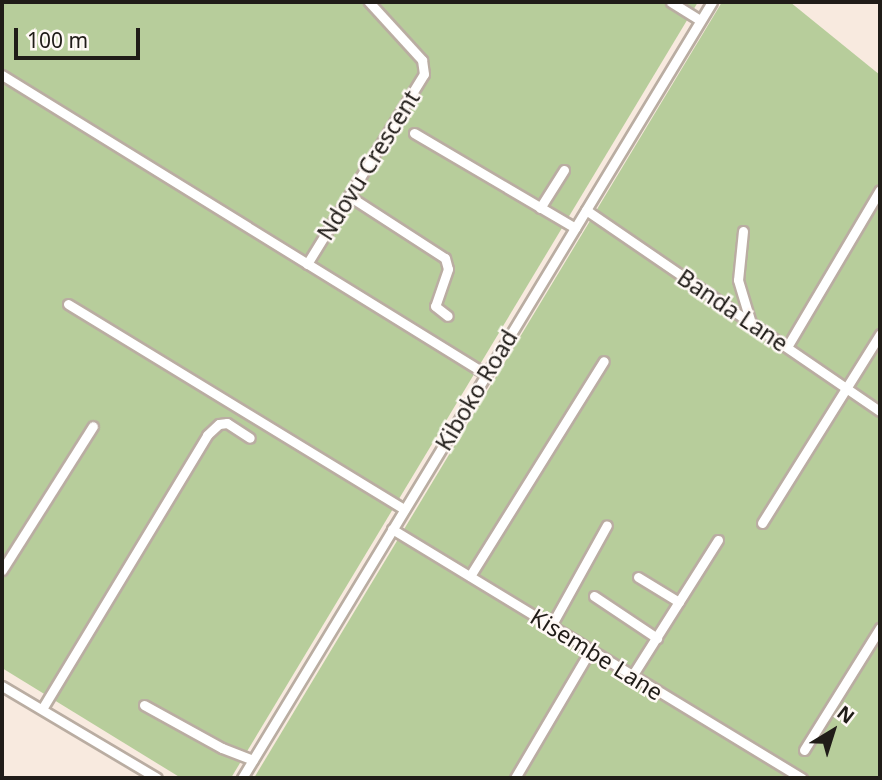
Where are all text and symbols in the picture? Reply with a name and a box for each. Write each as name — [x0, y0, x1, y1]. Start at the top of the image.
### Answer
scale bar — [18, 14, 144, 58]
text: 100 m — [27, 26, 88, 54]
street label: Ndovu Crescent — [311, 85, 425, 245]
street label: Banda Lane — [673, 263, 793, 357]
street label: Kiboko Road — [429, 325, 523, 455]
street label: Kisembe Lane — [526, 602, 668, 706]
north arrow — [798, 696, 868, 766]
text: N — [832, 699, 860, 729]

